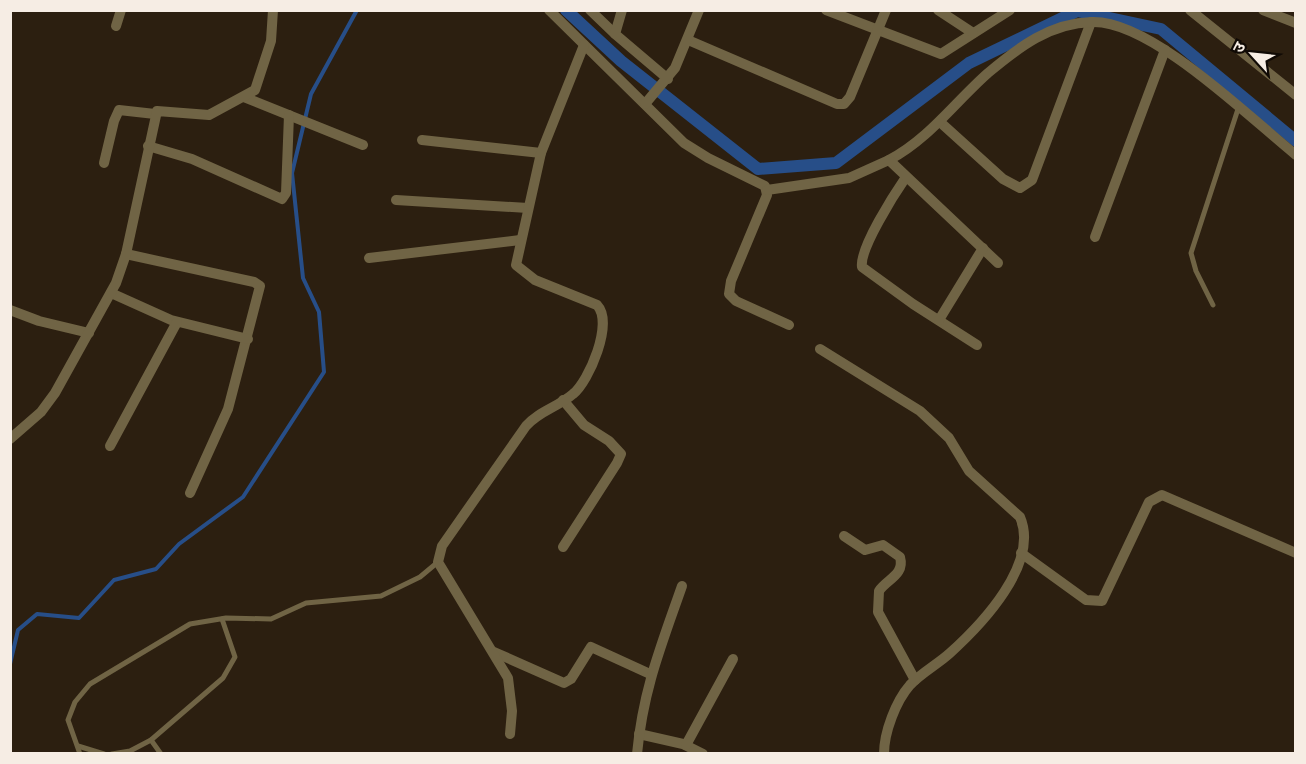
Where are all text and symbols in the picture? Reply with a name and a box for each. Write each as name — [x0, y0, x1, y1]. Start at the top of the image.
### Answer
north arrow — [1222, 24, 1282, 84]
text: उ — [1227, 37, 1251, 56]

